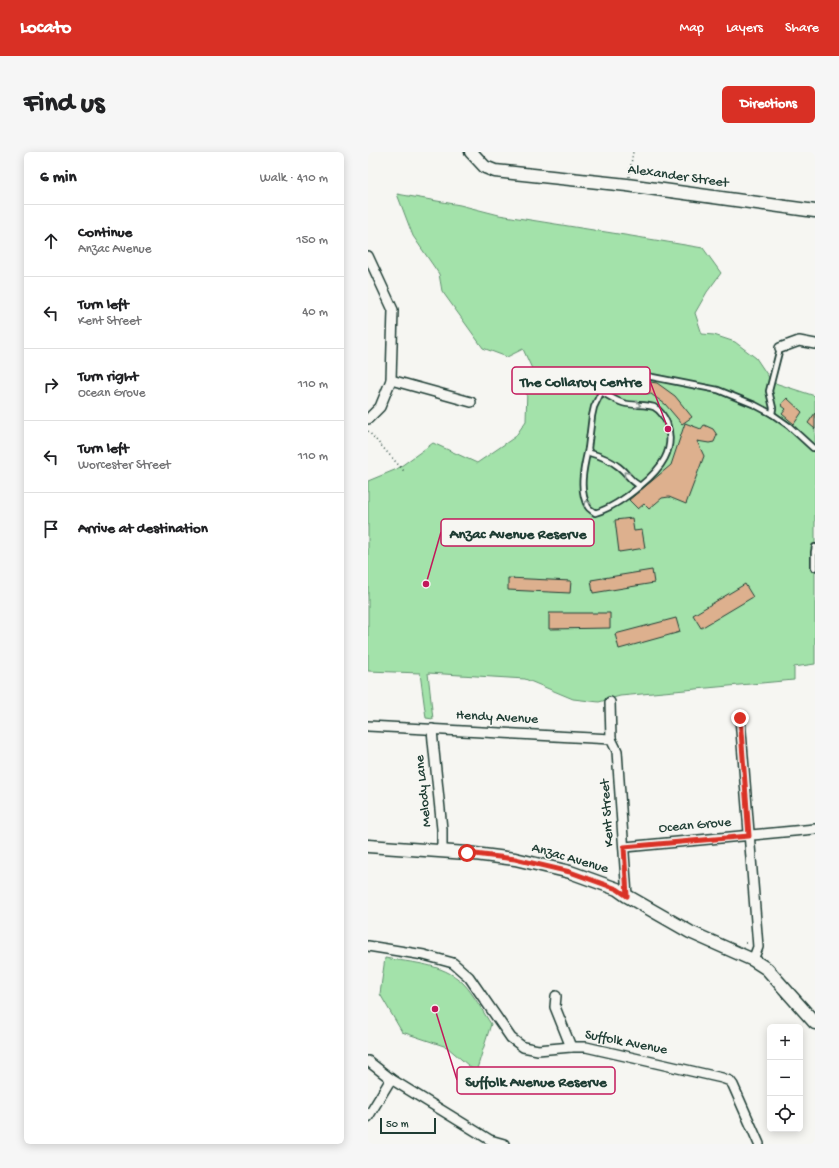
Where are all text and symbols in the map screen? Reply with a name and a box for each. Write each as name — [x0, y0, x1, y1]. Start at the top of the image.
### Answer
text: Locato — [20, 17, 71, 40]
text: Map — [680, 20, 704, 37]
text: Layers — [726, 20, 763, 37]
text: Share — [785, 20, 819, 37]
button: Directions — [722, 86, 815, 123]
text: Find us — [24, 88, 104, 121]
street label: Alexander Street — [627, 162, 731, 193]
text: 6 min — [40, 168, 76, 188]
text: Walk · 410 m — [260, 171, 328, 186]
text: Continue — [78, 224, 132, 242]
icon: ahead — [40, 230, 62, 252]
text: 150 m — [296, 233, 328, 248]
text: Anzac Avenue — [78, 242, 151, 257]
text: Turn left — [78, 296, 129, 314]
icon: left — [40, 302, 62, 324]
text: 40 m — [302, 305, 328, 320]
text: Kent Street — [78, 314, 141, 329]
callout: The Collaroy Centre — [512, 367, 650, 394]
text: Turn right — [78, 368, 138, 386]
icon: right — [40, 374, 62, 396]
text: The Collaroy Centre — [519, 374, 643, 392]
text: 110 m — [298, 377, 328, 392]
text: Ocean Grove — [78, 386, 145, 401]
one-way arrow — [635, 400, 641, 409]
text: Turn left — [78, 440, 129, 458]
icon: left — [40, 446, 62, 468]
text: 110 m — [298, 449, 328, 464]
text: Worcester Street — [78, 458, 171, 473]
one-way arrow — [623, 471, 630, 479]
one-way arrow — [584, 499, 592, 506]
icon: arrive — [40, 518, 62, 540]
callout: Anzac Avenue Reserve — [441, 519, 594, 546]
text: Arrive at destination — [78, 520, 208, 538]
text: Anzac Avenue Reserve — [449, 526, 588, 544]
street label: Hendy Avenue — [455, 707, 539, 729]
route end — [731, 709, 749, 727]
street label: Melody Lane — [412, 753, 436, 828]
street label: Kent Street — [597, 777, 619, 847]
street label: Ocean Grove — [658, 814, 733, 838]
street label: Anzac Avenue — [530, 840, 611, 878]
route start — [458, 844, 476, 862]
map controls — [767, 1024, 803, 1132]
button: + — [767, 1024, 803, 1060]
street label: Suffolk Avenue — [583, 1027, 669, 1059]
button: − — [767, 1060, 803, 1096]
callout: Suffolk Avenue Reserve — [457, 1067, 615, 1094]
text: Suffolk Avenue Reserve — [465, 1074, 608, 1092]
button: locate — [767, 1096, 803, 1132]
scale bar — [380, 1116, 436, 1135]
text: 50 m — [386, 1119, 408, 1131]

